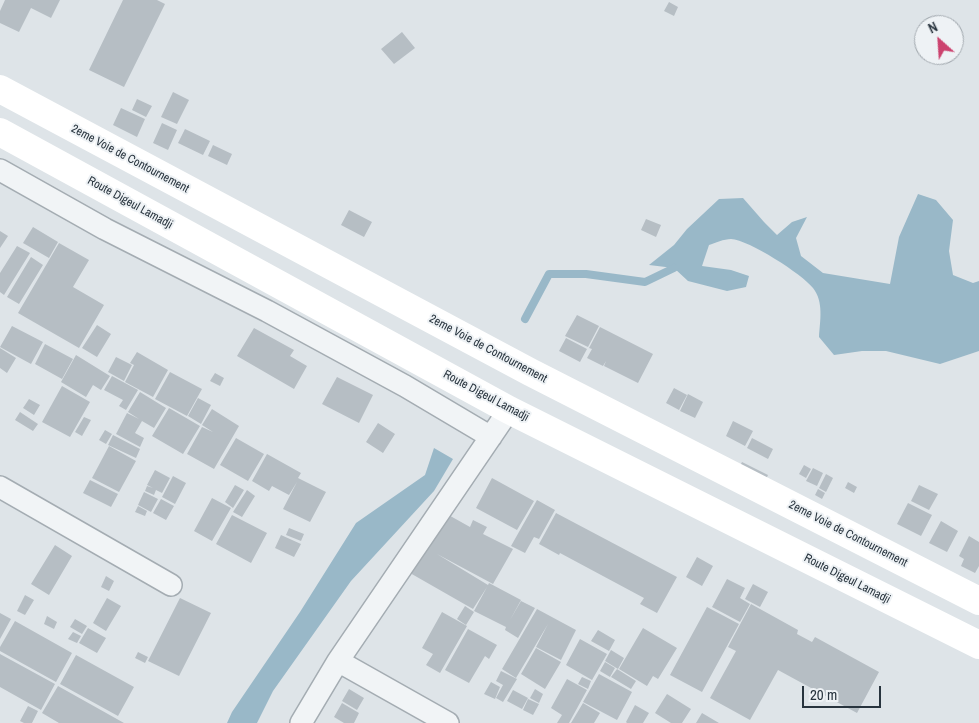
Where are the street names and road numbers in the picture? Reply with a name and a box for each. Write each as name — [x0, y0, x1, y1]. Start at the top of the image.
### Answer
street label: 2eme Voie de Contournement — [69, 122, 191, 196]
street label: Route Digeul Lamadji — [85, 174, 175, 232]
street label: 2eme Voie de Contournement — [427, 312, 549, 386]
street label: Route Digeul Lamadji — [441, 367, 531, 425]
street label: 2eme Voie de Contournement — [786, 498, 910, 570]
street label: Route Digeul Lamadji — [801, 551, 893, 607]

